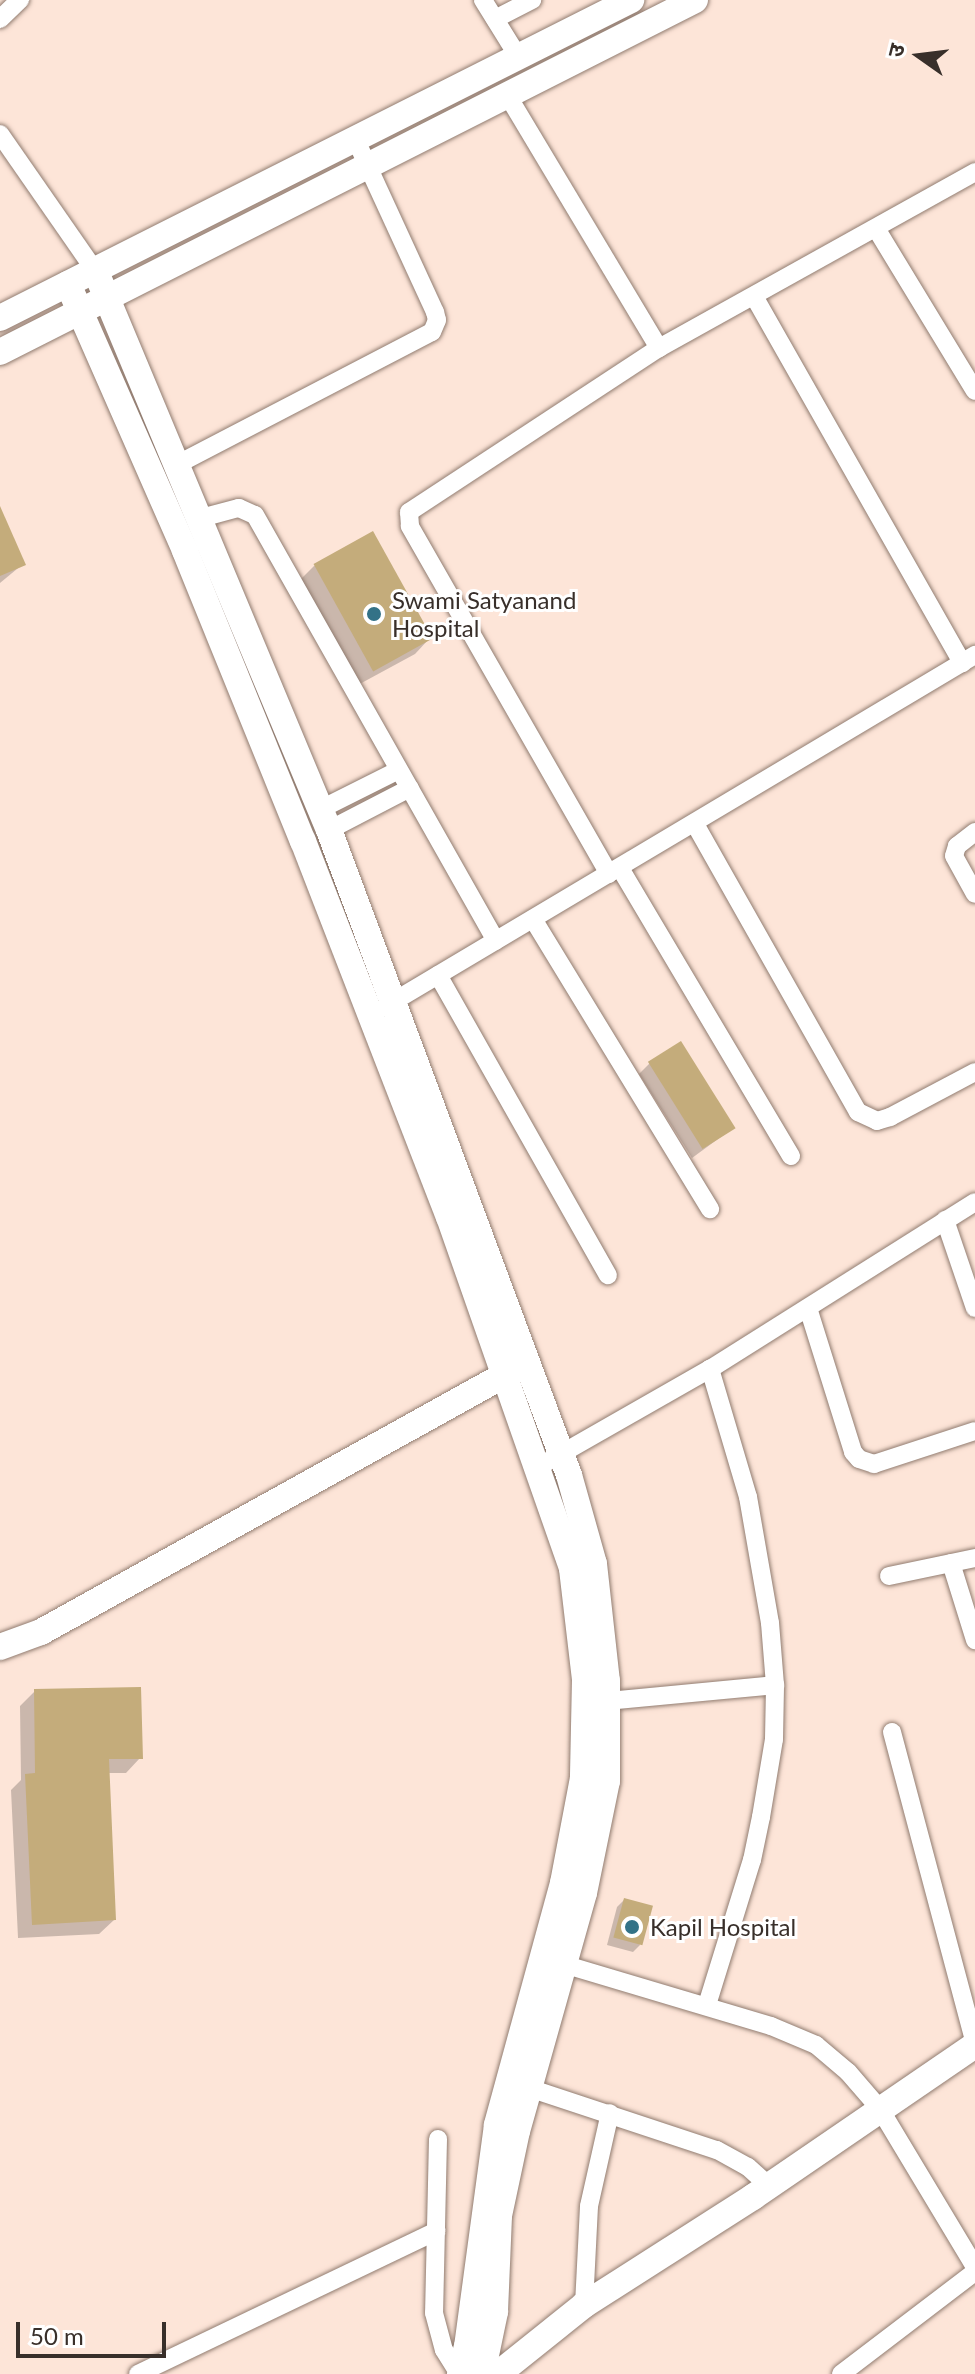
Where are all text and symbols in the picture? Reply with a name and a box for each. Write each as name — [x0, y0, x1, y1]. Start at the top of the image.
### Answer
north arrow — [879, 16, 959, 96]
text: उ — [881, 41, 910, 60]
place label: Swami Satyanand Hospital — [392, 586, 576, 642]
marker: Swami Satyanand Hospital — [363, 603, 385, 625]
place label: Kapil Hospital — [650, 1913, 796, 1941]
marker: Kapil Hospital — [621, 1916, 643, 1938]
scale bar — [20, 2306, 170, 2356]
text: 50 m — [30, 2321, 84, 2350]

